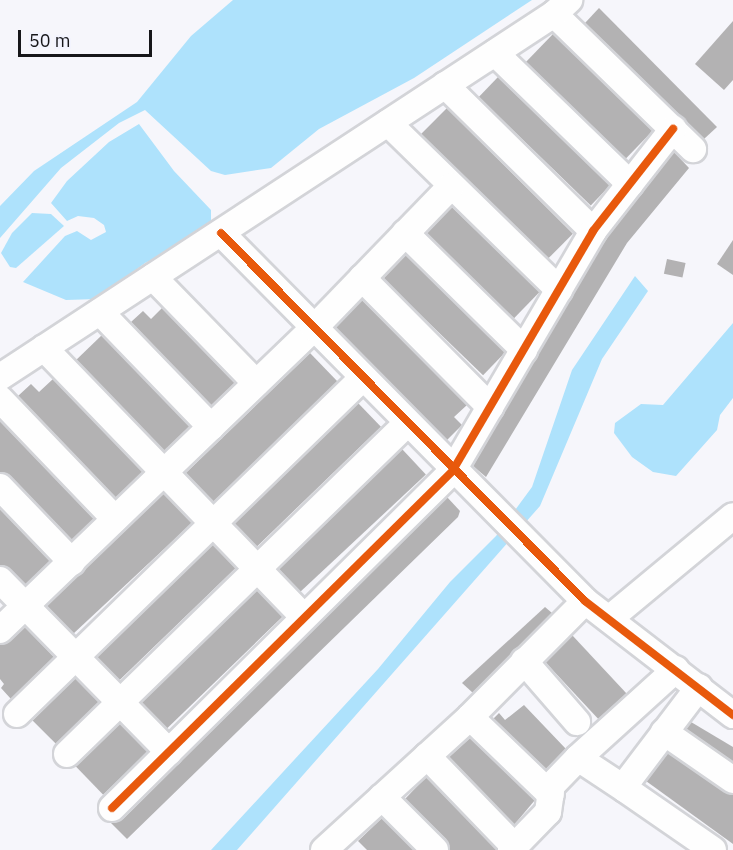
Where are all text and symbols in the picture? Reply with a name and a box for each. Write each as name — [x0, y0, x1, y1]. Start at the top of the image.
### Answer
scale bar — [21, 18, 154, 56]
text: 50 m — [29, 29, 71, 52]

